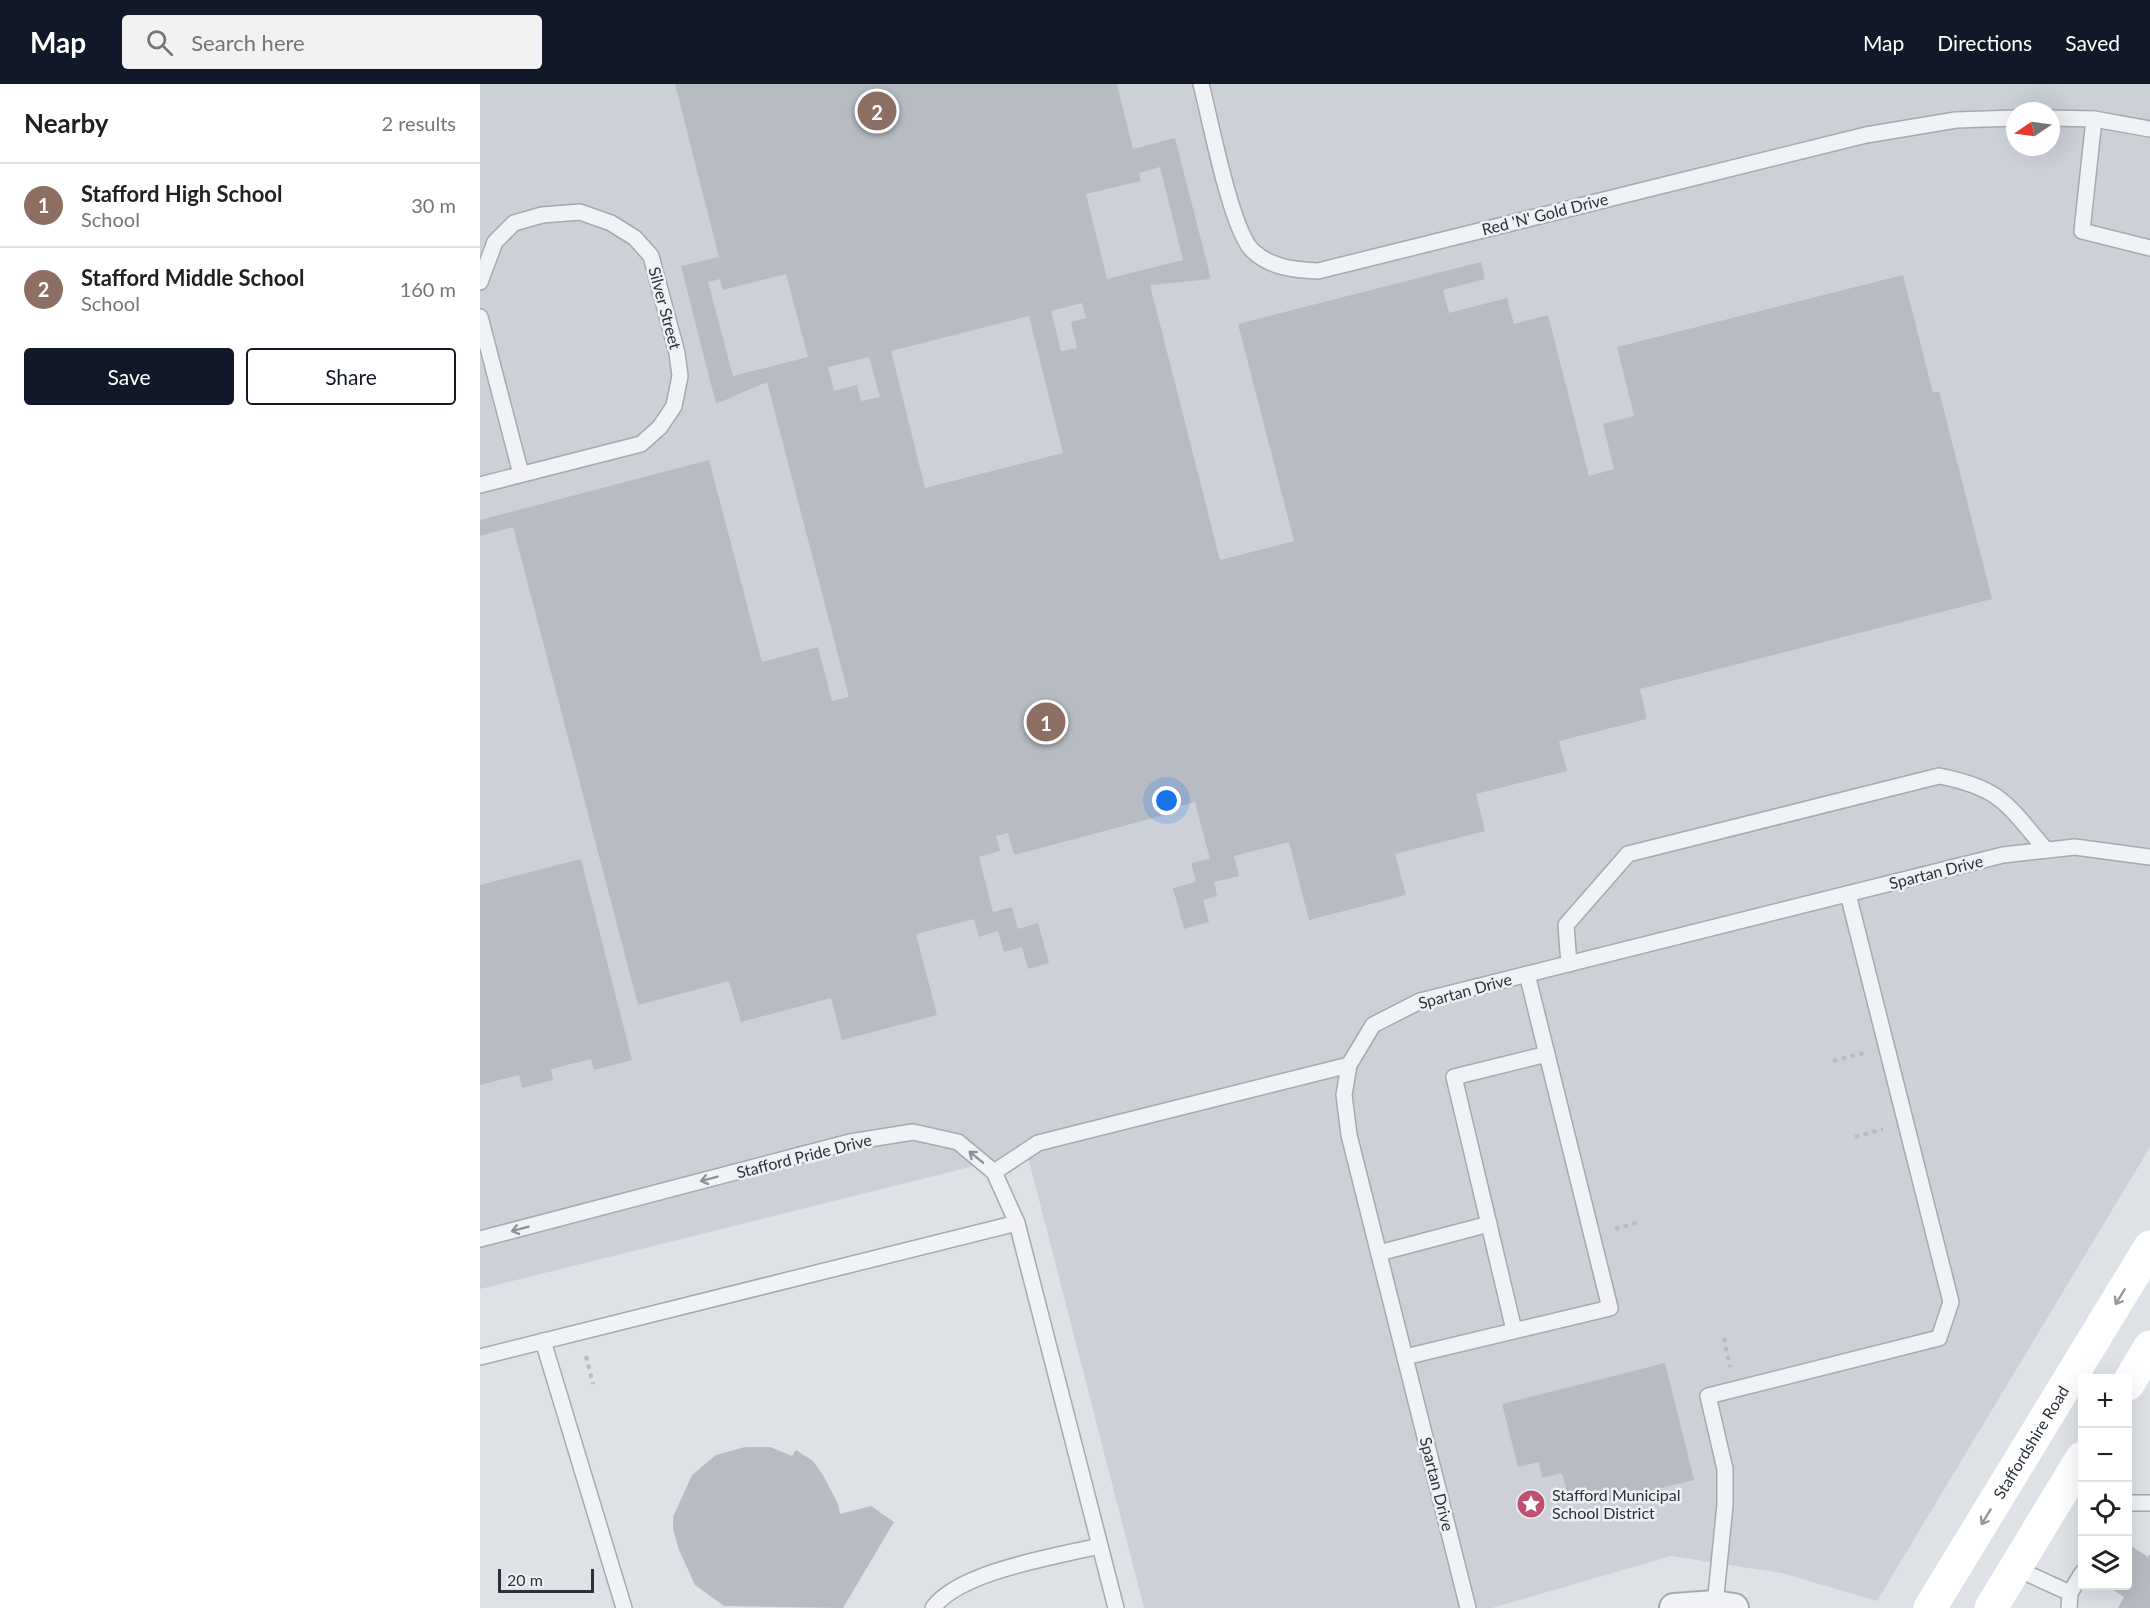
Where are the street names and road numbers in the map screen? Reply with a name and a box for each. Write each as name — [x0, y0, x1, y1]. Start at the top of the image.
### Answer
street label: Red 'N' Gold Drive — [1480, 189, 1610, 238]
street label: Silver Street — [645, 265, 686, 351]
street label: Spartan Drive — [1887, 851, 1985, 892]
street label: Spartan Drive — [1416, 969, 1514, 1012]
street label: Stafford Pride Drive — [734, 1130, 873, 1182]
street label: Staffordshire Road — [1989, 1382, 2072, 1502]
street label: Spartan Drive — [1417, 1435, 1458, 1533]

